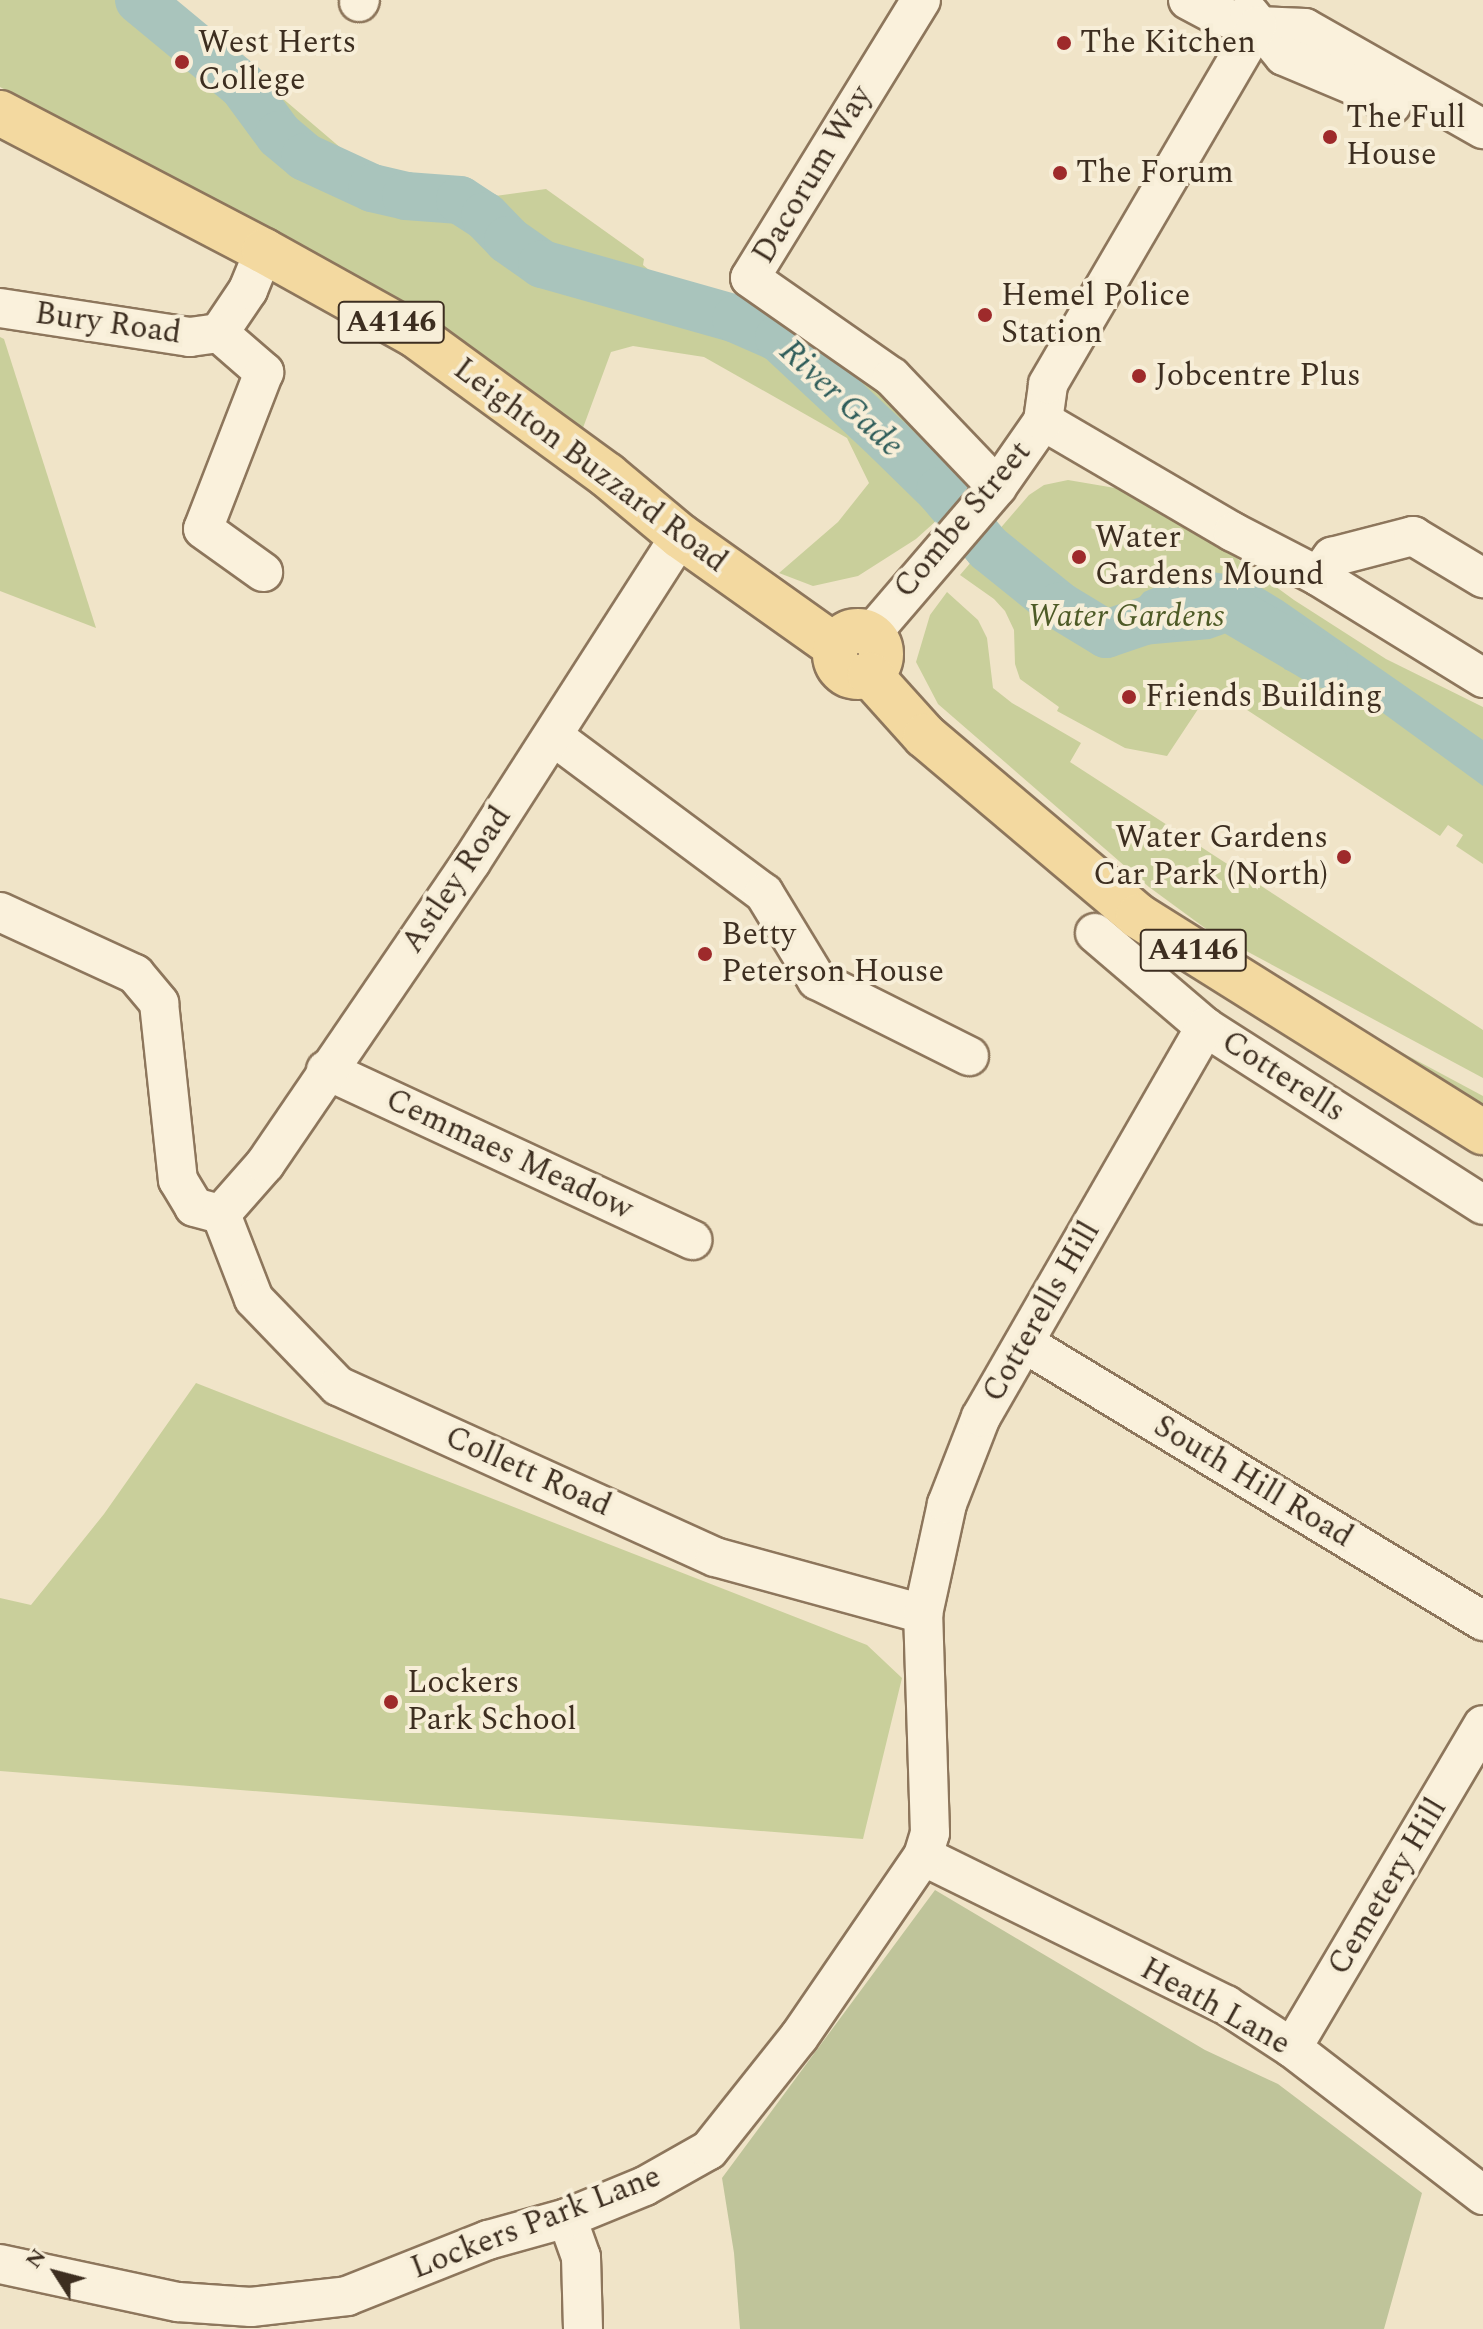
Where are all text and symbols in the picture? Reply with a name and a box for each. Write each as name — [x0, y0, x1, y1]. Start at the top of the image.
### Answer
place label: The Kitchen — [1080, 24, 1256, 62]
place label: West Herts College — [198, 25, 356, 100]
marker: The Kitchen — [1055, 34, 1073, 52]
marker: West Herts College — [173, 53, 191, 71]
street label: Dacorum Way — [745, 79, 881, 271]
place label: The Full House — [1346, 100, 1466, 175]
marker: The Full House — [1321, 128, 1339, 146]
place label: The Forum — [1076, 154, 1234, 192]
marker: The Forum — [1051, 164, 1069, 182]
place label: Hemel Police Station — [1001, 278, 1190, 353]
street label: Bury Road — [32, 295, 184, 353]
road number: A4146 — [337, 296, 445, 348]
marker: Hemel Police Station — [976, 306, 994, 324]
water label: River Gade — [771, 331, 911, 467]
street label: Leighton Buzzard Road — [445, 350, 735, 582]
place label: Jobcentre Plus — [1155, 357, 1361, 395]
marker: Jobcentre Plus — [1130, 367, 1148, 385]
street label: Combe Street — [886, 434, 1040, 606]
place label: Water Gardens Mound — [1095, 520, 1324, 595]
marker: Water Gardens Mound — [1070, 548, 1088, 566]
park label: Water Gardens — [1028, 598, 1224, 636]
place label: Friends Building — [1145, 678, 1383, 716]
marker: Friends Building — [1120, 688, 1138, 706]
street label: Astley Road — [394, 799, 520, 961]
place label: Water Gardens Car Park (North) — [1093, 820, 1328, 895]
marker: Water Gardens Car Park (North) — [1335, 848, 1353, 866]
place label: Betty Peterson House — [721, 917, 944, 992]
road number: A4146 — [1139, 924, 1247, 976]
marker: Betty Peterson House — [696, 945, 714, 963]
street label: Cotterells — [1214, 1023, 1352, 1131]
street label: Cemmaes Meadow — [380, 1081, 638, 1229]
street label: Cotterells Hill — [975, 1215, 1109, 1409]
street label: South Hill Road — [1146, 1407, 1360, 1557]
street label: Collett Road — [439, 1418, 617, 1526]
place label: Lockers Park School — [407, 1665, 577, 1740]
marker: Lockers Park School — [382, 1693, 400, 1711]
street label: Cemetery Hill — [1320, 1792, 1456, 1982]
street label: Heath Lane — [1133, 1950, 1297, 2064]
street label: Lockers Park Lane — [406, 2158, 666, 2288]
north arrow — [16, 2233, 96, 2313]
text: N — [18, 2242, 55, 2276]

